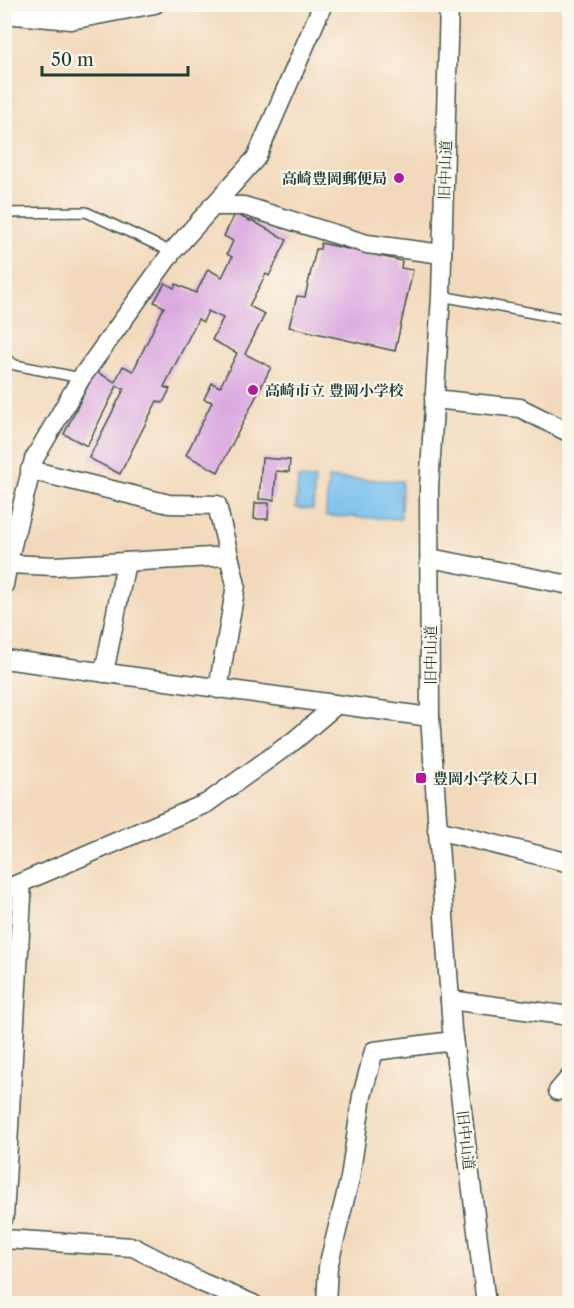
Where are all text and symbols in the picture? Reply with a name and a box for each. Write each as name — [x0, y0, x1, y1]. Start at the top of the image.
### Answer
scale bar — [42, 39, 188, 77]
text: 50 m — [51, 49, 94, 71]
street label: 旧中山道 — [434, 140, 456, 200]
place label: 高崎豊岡郵便局 — [282, 169, 387, 188]
marker: 高崎豊岡郵便局 — [392, 171, 406, 185]
place label: 高崎市立 豊岡小学校 — [265, 381, 404, 400]
marker: 高崎市立 豊岡小学校 — [246, 383, 260, 397]
street label: 旧中山道 — [421, 625, 440, 685]
place label: 豊岡小学校入口 — [433, 769, 538, 788]
marker: 豊岡小学校入口 — [414, 771, 428, 785]
street label: 旧中山道 — [453, 1109, 479, 1171]

